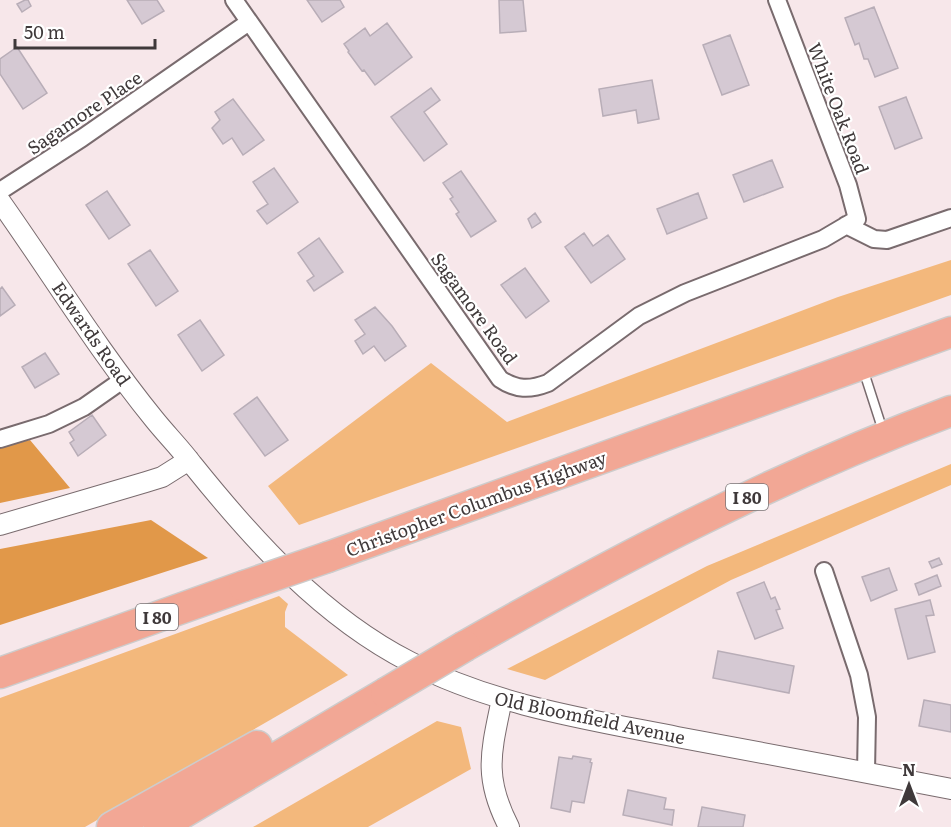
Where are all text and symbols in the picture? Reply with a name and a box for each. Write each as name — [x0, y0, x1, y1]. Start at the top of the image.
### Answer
scale bar — [15, 12, 154, 50]
text: 50 m — [24, 18, 65, 45]
street label: White Oak Road — [802, 38, 876, 178]
street label: Sagamore Place — [21, 64, 147, 160]
street label: Sagamore Road — [425, 247, 525, 369]
street label: Edwards Road — [46, 275, 138, 391]
street label: Christopher Columbus Highway — [342, 443, 611, 563]
road number: I 80 — [726, 484, 768, 510]
road number: I 80 — [136, 604, 178, 630]
street label: Old Bloomfield Avenue — [492, 684, 688, 750]
north arrow — [879, 755, 939, 815]
text: N — [902, 757, 916, 781]

